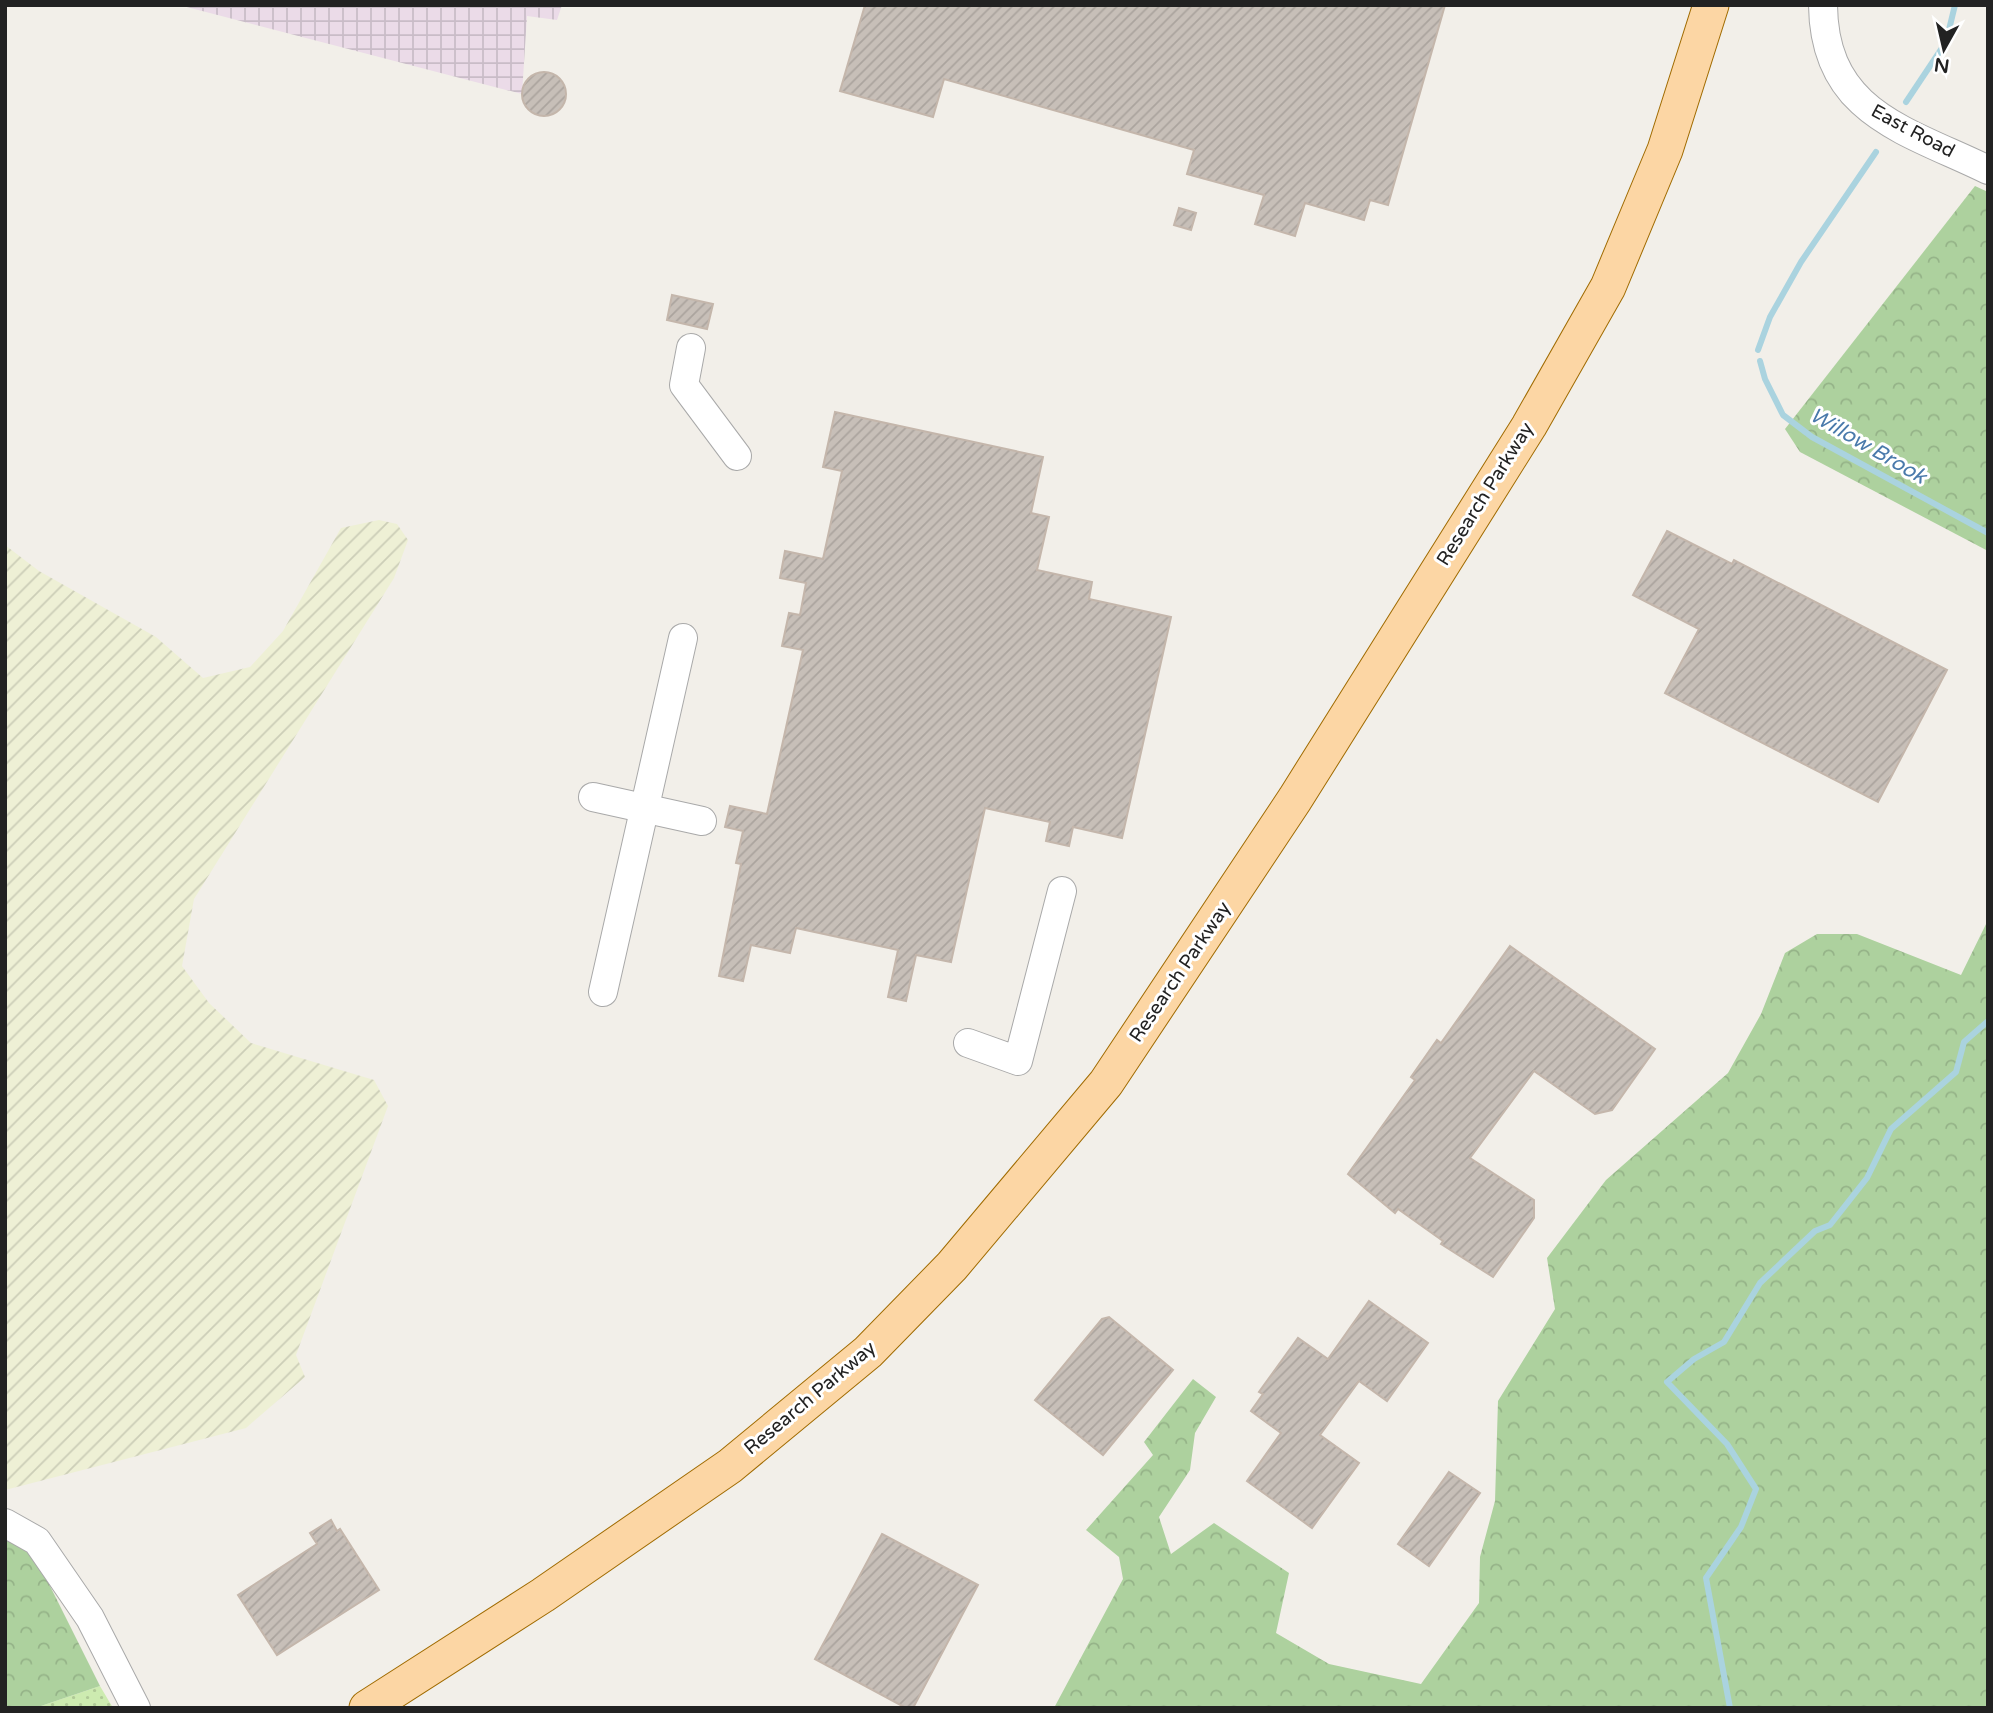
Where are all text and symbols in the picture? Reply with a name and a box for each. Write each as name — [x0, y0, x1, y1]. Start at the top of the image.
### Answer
north arrow — [1909, 14, 1979, 84]
text: N — [1933, 53, 1951, 77]
street label: East Road — [1867, 100, 1959, 162]
water label: Willow Brook — [1805, 403, 1932, 490]
street label: Research Parkway — [1432, 418, 1538, 570]
street label: Research Parkway — [1125, 898, 1235, 1046]
street label: Research Parkway — [740, 1337, 880, 1459]

